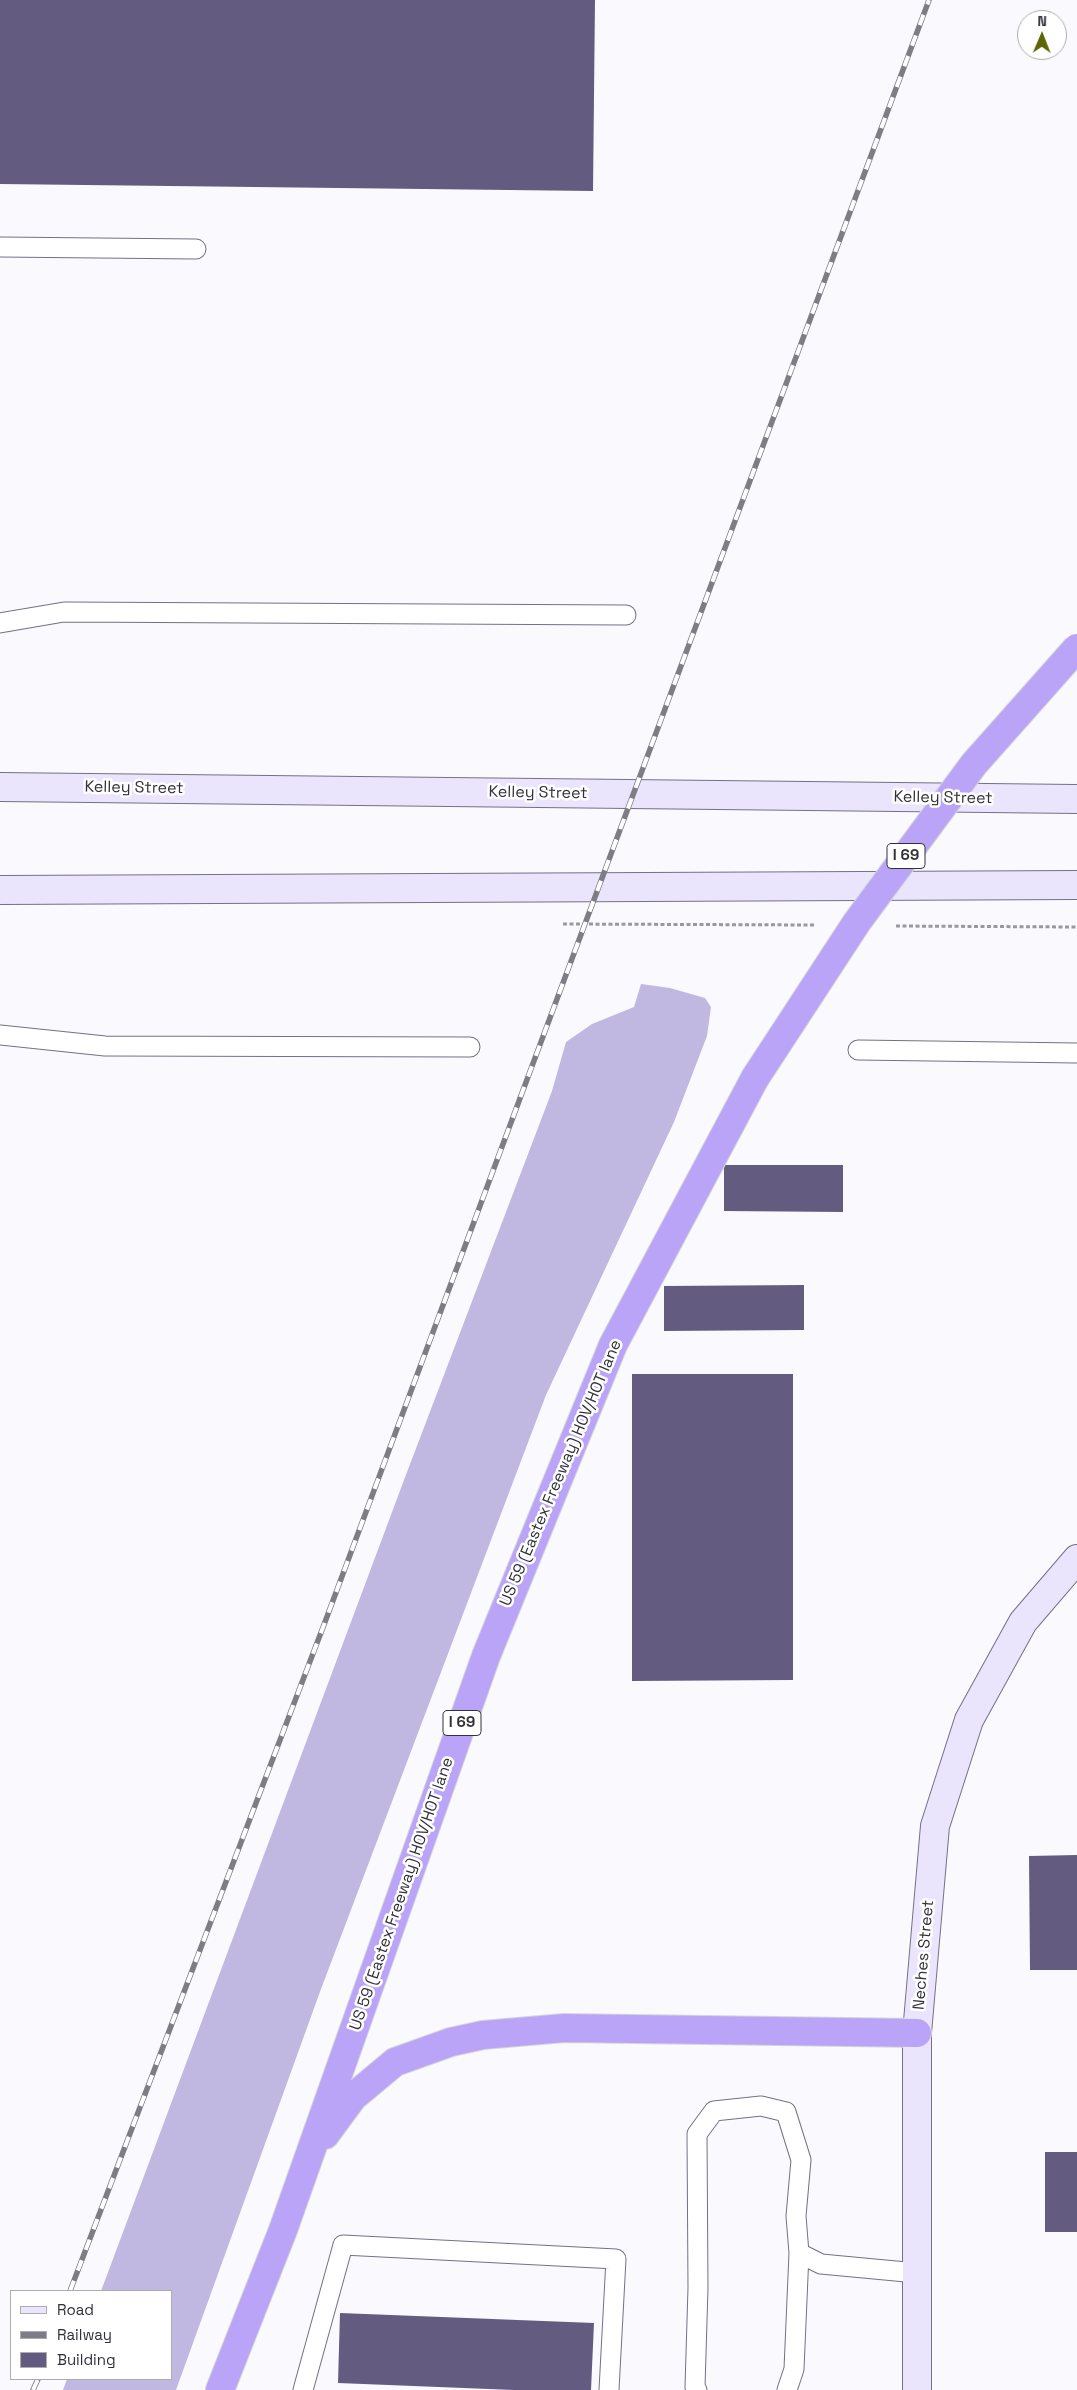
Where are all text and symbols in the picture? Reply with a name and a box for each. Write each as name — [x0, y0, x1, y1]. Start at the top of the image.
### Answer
north arrow — [1017, 10, 1067, 60]
text: N — [1037, 12, 1047, 30]
street label: Kelley Street — [84, 778, 184, 798]
street label: Kelley Street — [488, 783, 588, 803]
street label: Kelley Street — [893, 788, 993, 808]
road number: I 69 — [887, 844, 925, 868]
street label: US 59 (Eastex Freeway) HOV/HOT lane — [496, 1337, 626, 1609]
road number: I 69 — [443, 1710, 481, 1736]
street label: US 59 (Eastex Freeway) HOV/HOT lane — [346, 1755, 458, 2033]
street label: Neches Street — [910, 1899, 938, 2011]
legend — [10, 2290, 172, 2380]
text: Road — [57, 2300, 94, 2319]
text: Railway — [57, 2325, 112, 2344]
text: Building — [57, 2350, 116, 2369]

